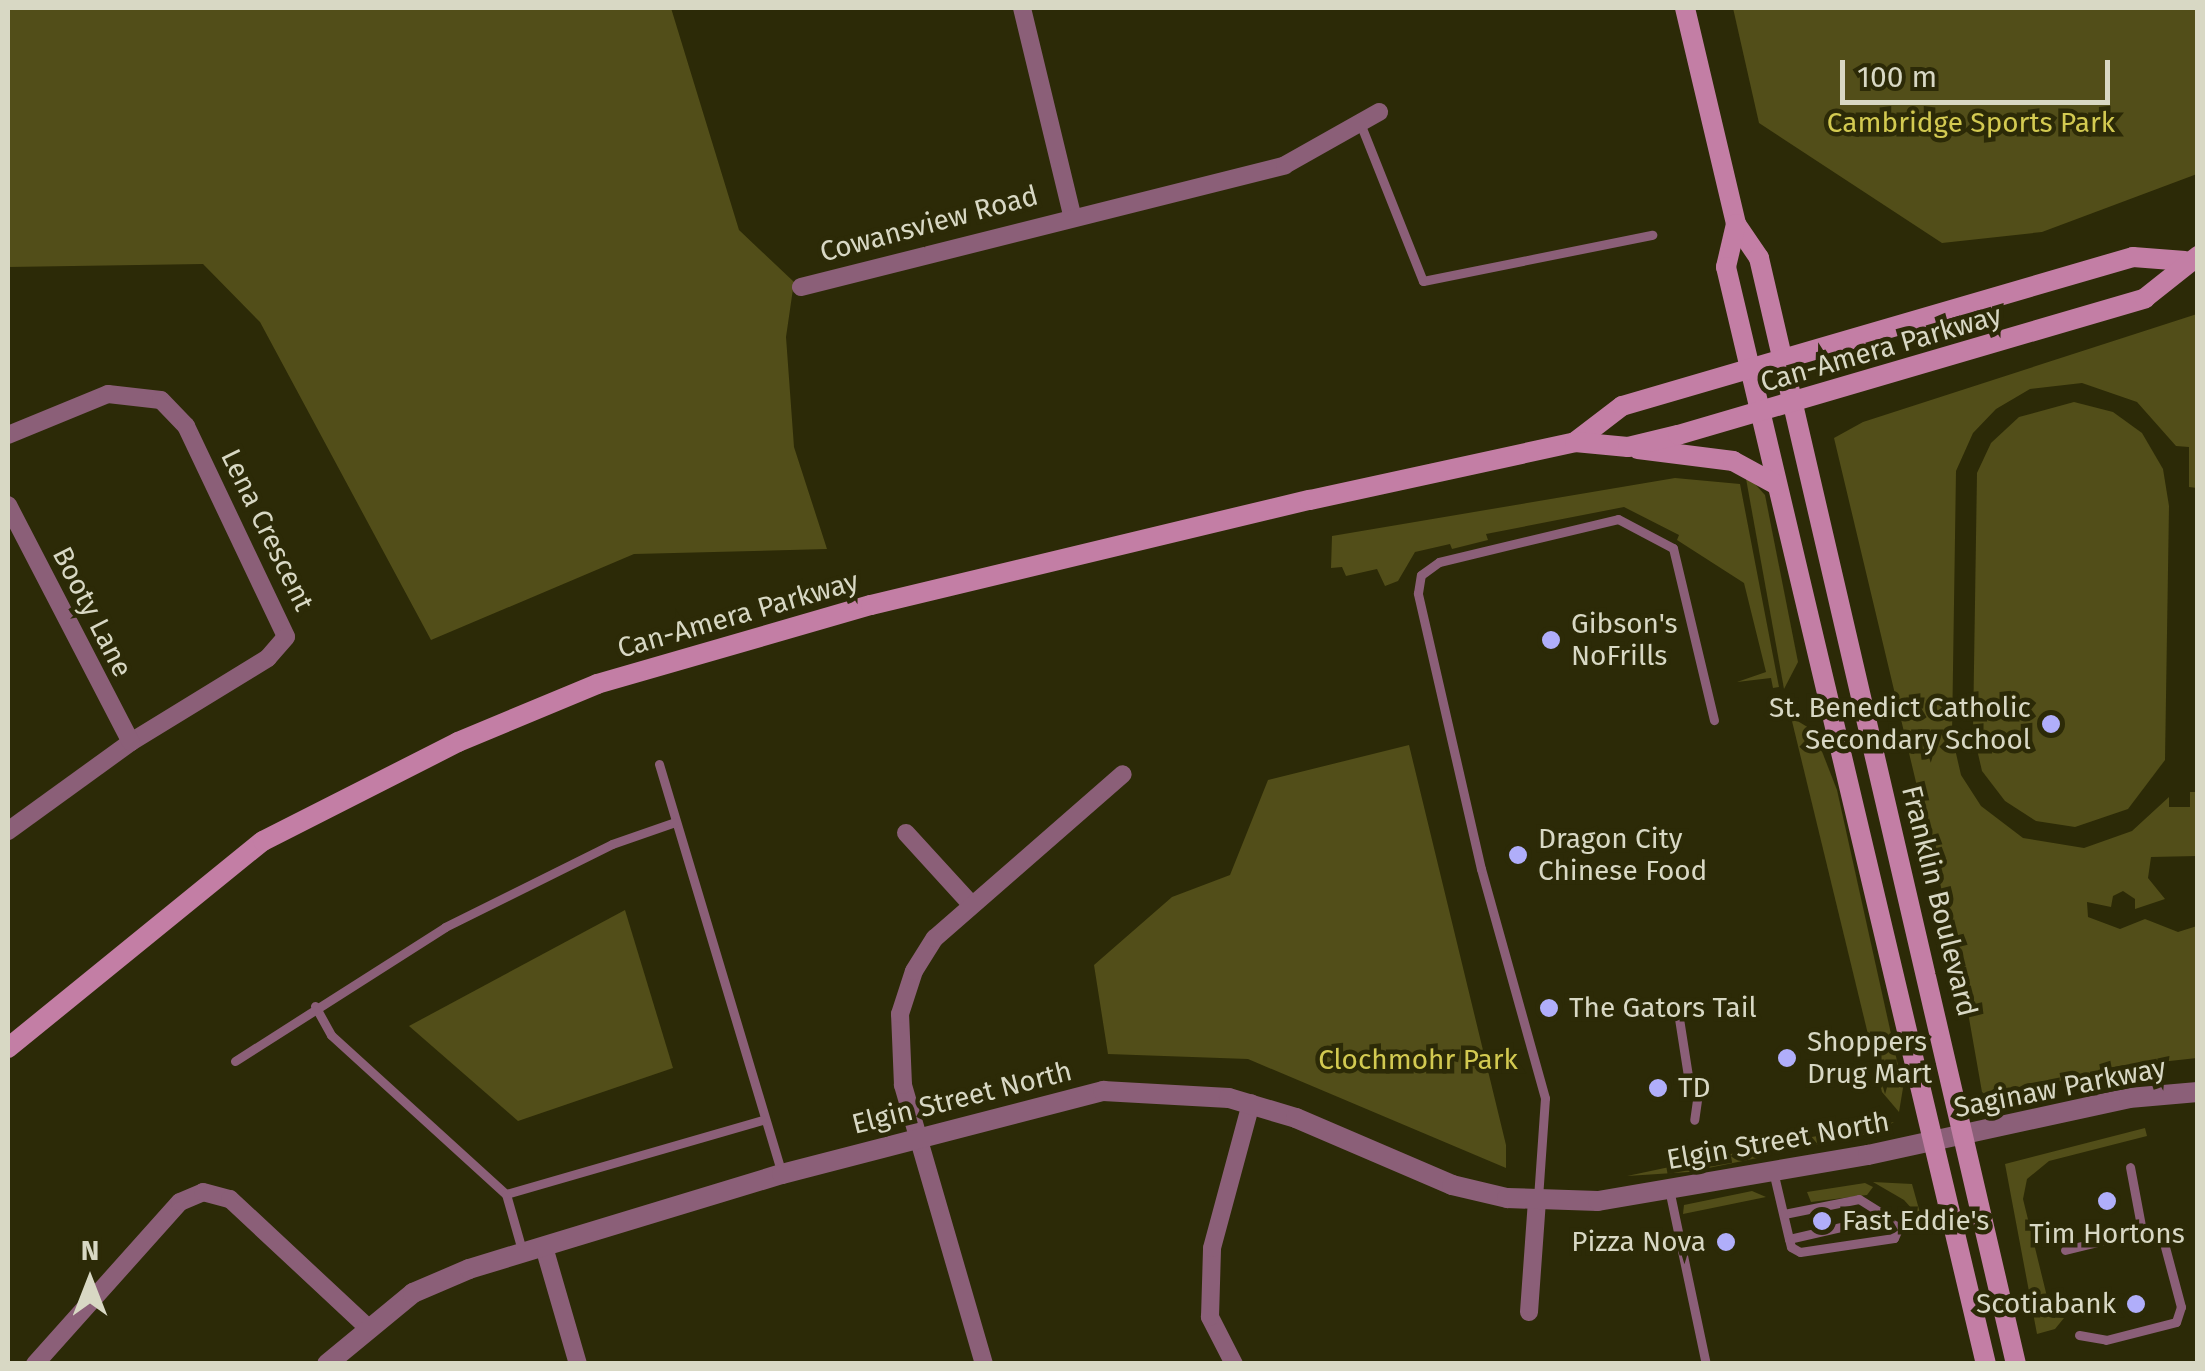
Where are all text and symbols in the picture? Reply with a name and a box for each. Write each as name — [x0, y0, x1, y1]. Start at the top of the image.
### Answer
scale bar — [1845, 40, 2115, 102]
text: 100 m — [1857, 59, 1937, 95]
park label: Cambridge Sports Park — [1827, 106, 2115, 140]
street label: Cowansview Road — [816, 179, 1042, 269]
street label: Can-Amera Parkway — [1757, 298, 2005, 400]
street label: Lena Crescent — [213, 444, 321, 616]
street label: Booty Lane — [45, 541, 139, 683]
street label: Can-Amera Parkway — [614, 564, 862, 666]
place label: Gibson's NoFrills — [1571, 607, 1678, 673]
marker: Gibson's NoFrills — [1540, 629, 1562, 651]
place label: St. Benedict Catholic Secondary School — [1769, 691, 2031, 757]
marker: St. Benedict Catholic Secondary School — [2040, 713, 2062, 735]
street label: Franklin Boulevard — [1894, 782, 1984, 1020]
place label: Dragon City Chinese Food — [1538, 822, 1707, 888]
marker: Dragon City Chinese Food — [1507, 844, 1529, 866]
place label: The Gators Tail — [1569, 991, 1757, 1025]
marker: The Gators Tail — [1538, 997, 1560, 1019]
place label: Shoppers Drug Mart — [1807, 1025, 1932, 1091]
park label: Clochmohr Park — [1318, 1043, 1518, 1077]
marker: Shoppers Drug Mart — [1776, 1047, 1798, 1069]
street label: Saginaw Parkway — [1951, 1051, 2169, 1125]
street label: Elgin Street North — [849, 1054, 1075, 1142]
place label: TD — [1678, 1071, 1711, 1105]
marker: TD — [1647, 1077, 1669, 1099]
street label: Elgin Street North — [1664, 1105, 1892, 1177]
marker: Tim Hortons — [2096, 1190, 2118, 1212]
place label: Fast Eddie's — [1842, 1204, 1989, 1238]
marker: Fast Eddie's — [1811, 1210, 1833, 1232]
place label: Tim Hortons — [2029, 1217, 2185, 1251]
place label: Pizza Nova — [1571, 1225, 1706, 1259]
north arrow — [40, 1231, 140, 1331]
marker: Pizza Nova — [1715, 1231, 1737, 1253]
text: N — [81, 1234, 99, 1267]
place label: Scotiabank — [1976, 1287, 2116, 1321]
marker: Scotiabank — [2125, 1293, 2147, 1315]

